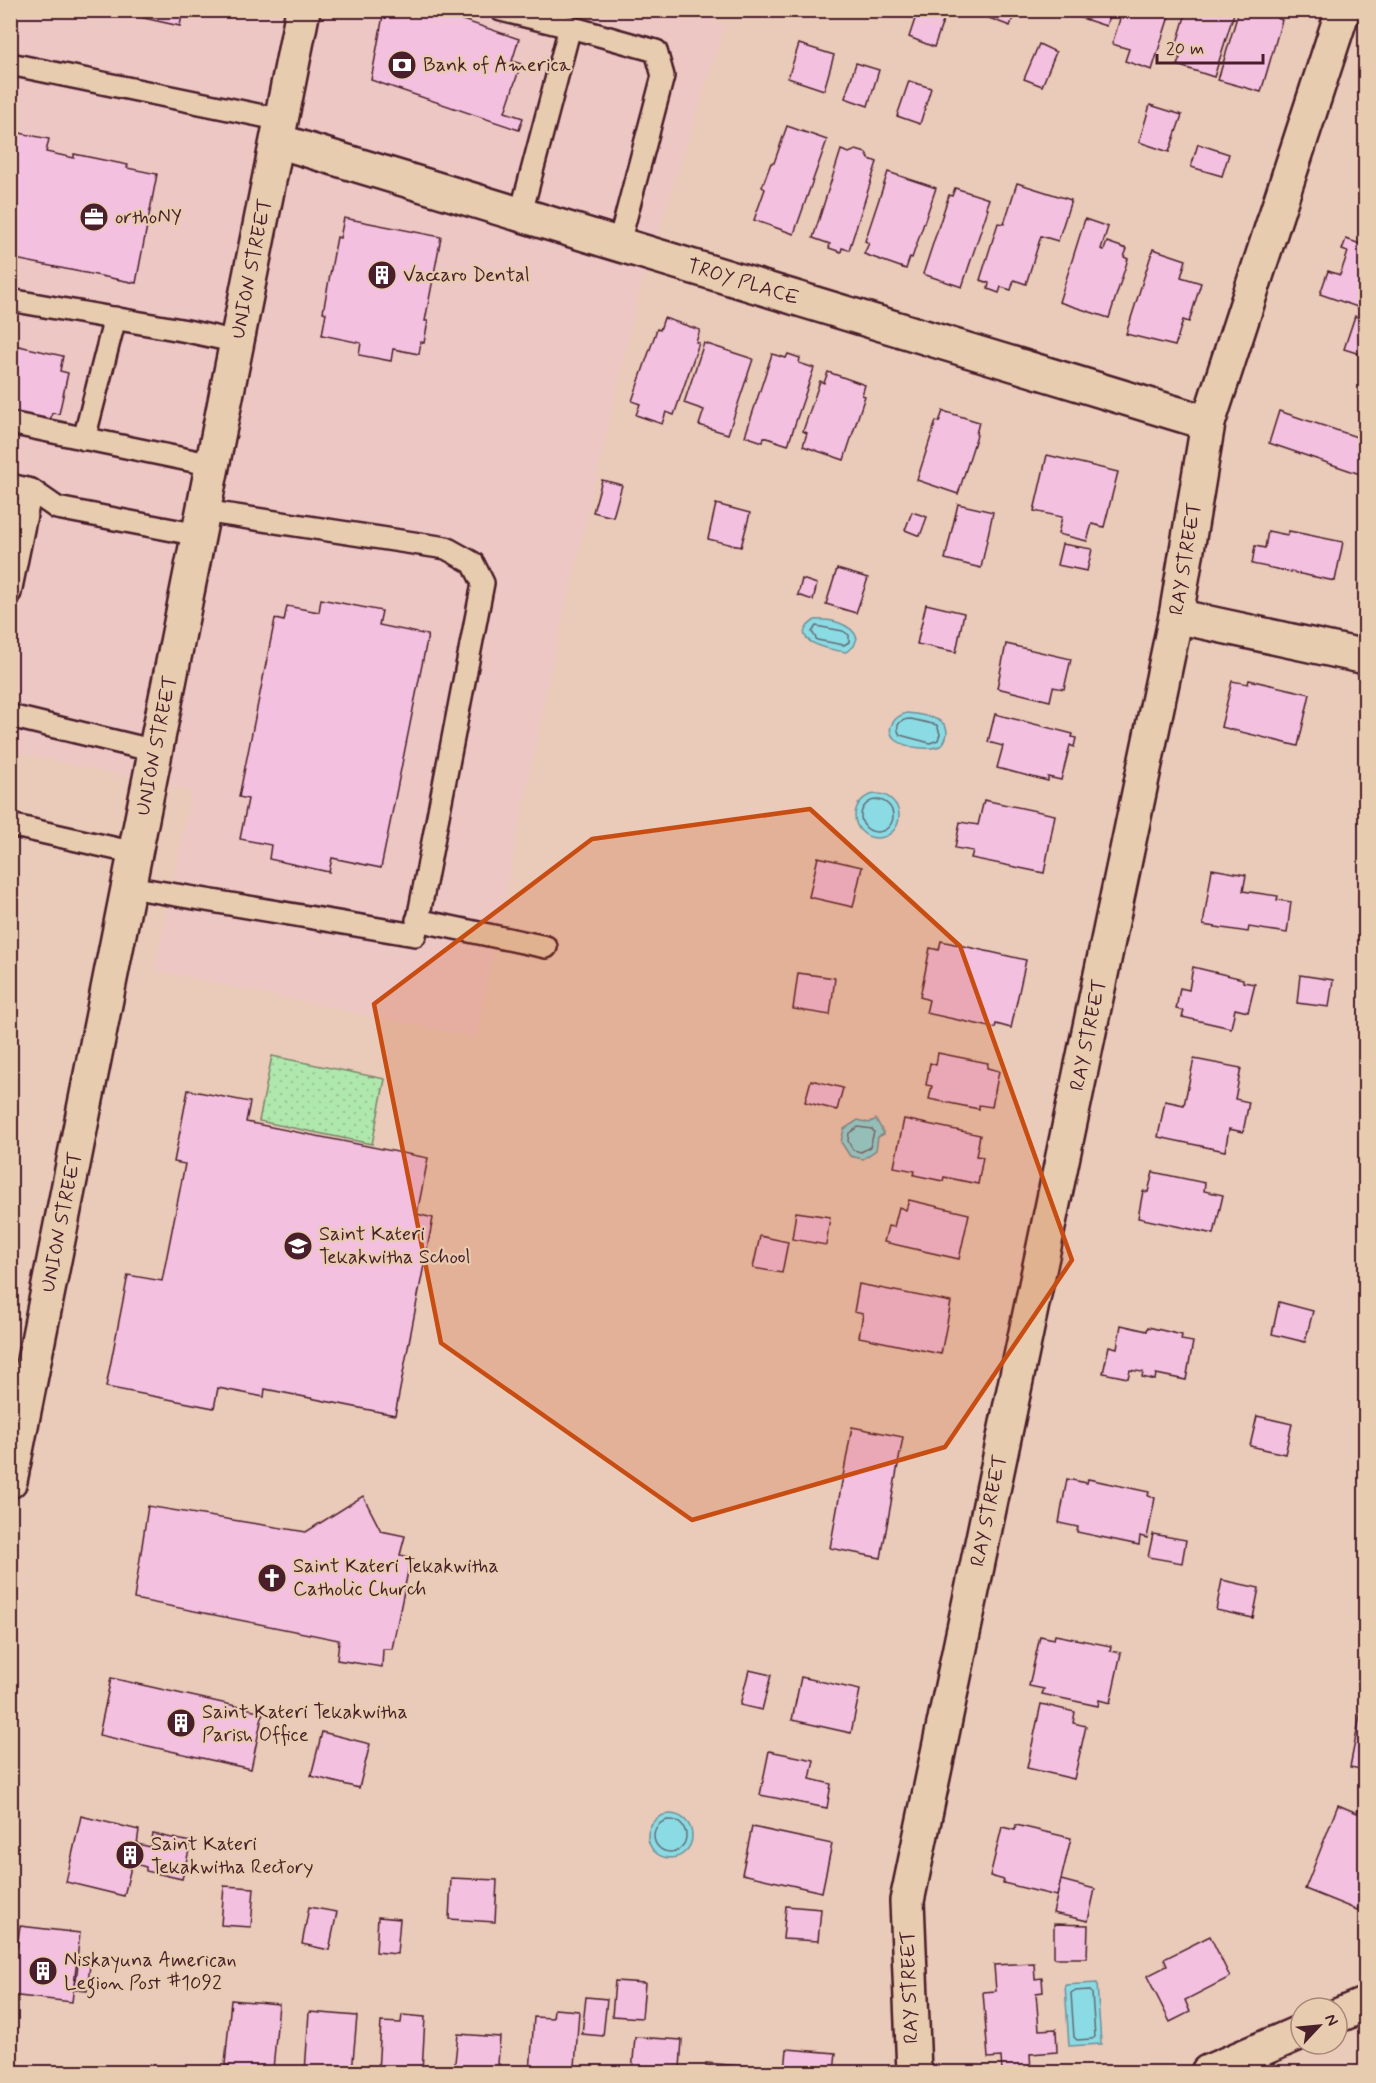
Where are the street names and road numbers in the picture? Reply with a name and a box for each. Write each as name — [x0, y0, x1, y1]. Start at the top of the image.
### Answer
street label: UNION STREET — [224, 196, 279, 341]
street label: TROY PLACE — [684, 252, 802, 312]
street label: RAY STREET — [1163, 500, 1208, 617]
street label: UNION STREET — [129, 673, 184, 818]
street label: RAY STREET — [1063, 976, 1113, 1093]
street label: UNION STREET — [34, 1150, 89, 1295]
street label: RAY STREET — [964, 1452, 1014, 1569]
street label: RAY STREET — [895, 1930, 925, 2044]

